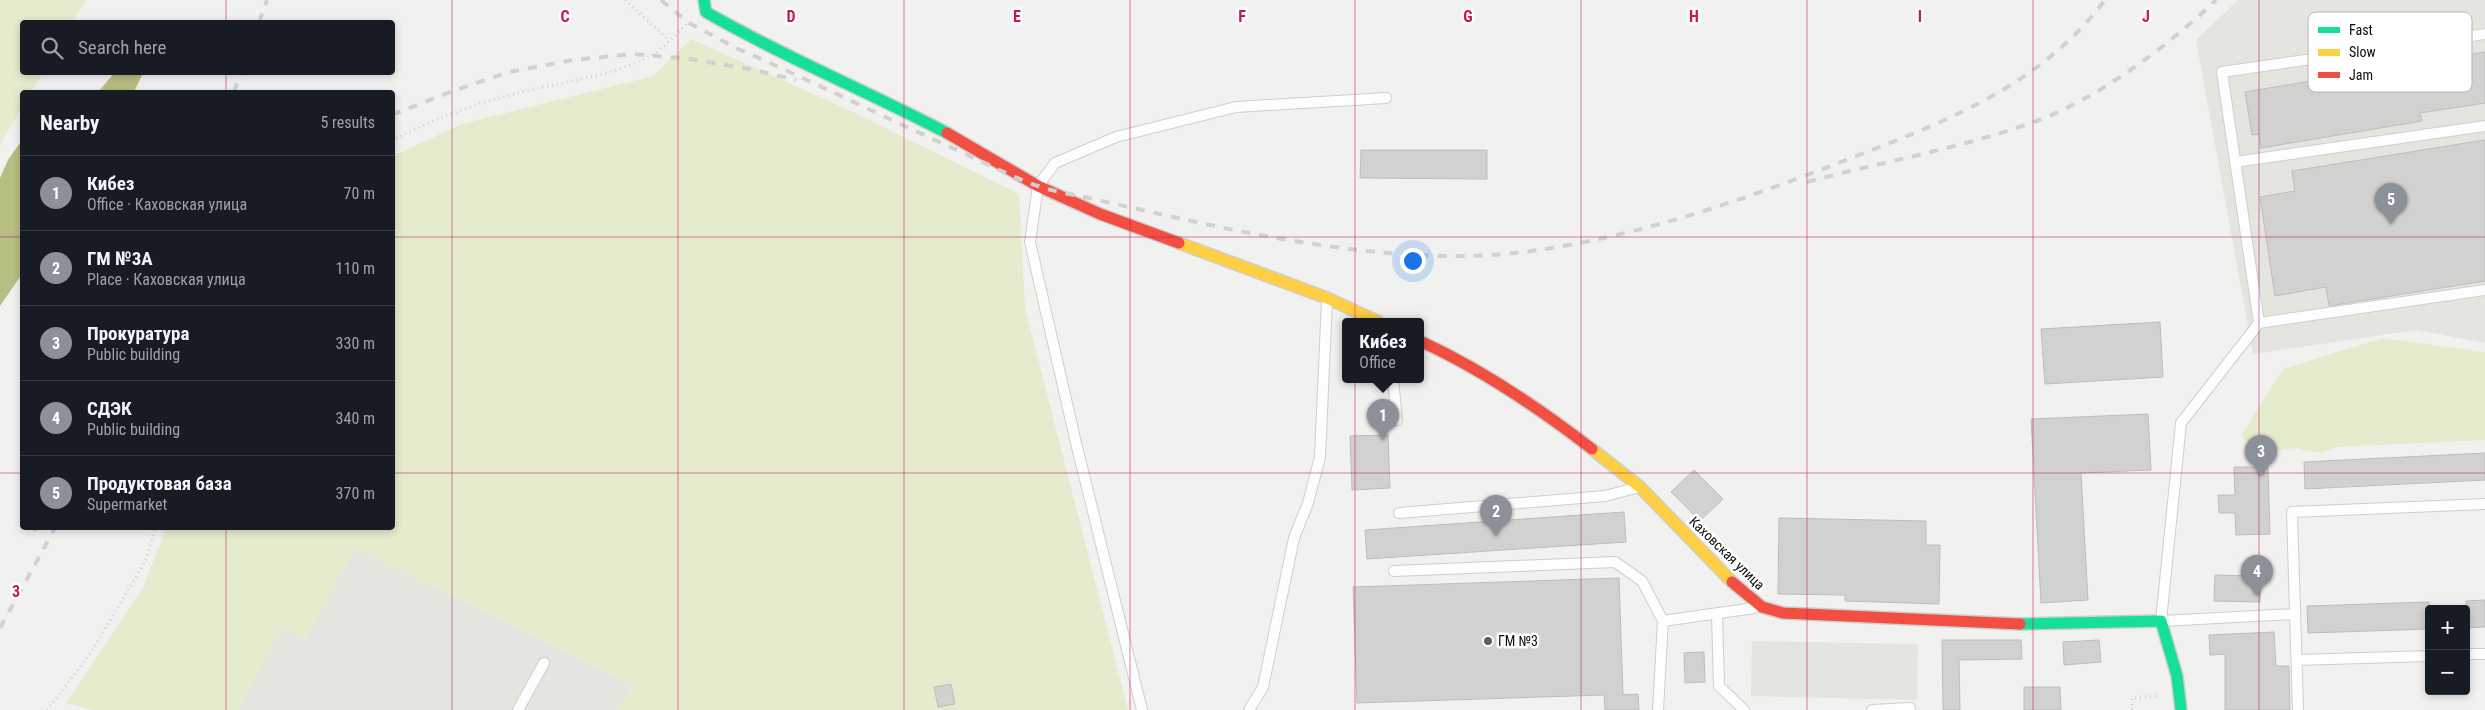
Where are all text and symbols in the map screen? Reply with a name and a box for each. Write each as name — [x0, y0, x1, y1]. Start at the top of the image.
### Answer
text: C — [560, 7, 570, 26]
text: D — [786, 7, 796, 26]
text: E — [1013, 7, 1021, 26]
text: F — [1238, 7, 1246, 26]
text: G — [1463, 7, 1473, 26]
text: H — [1689, 7, 1699, 26]
text: I — [1918, 7, 1922, 26]
text: J — [2142, 7, 2150, 26]
legend — [2308, 12, 2472, 92]
search box — [20, 20, 395, 75]
text: Fast — [2349, 22, 2373, 38]
icon: search — [38, 34, 66, 62]
text: Search here — [78, 36, 166, 59]
text: Slow — [2349, 44, 2376, 60]
text: Jam — [2349, 67, 2373, 83]
text: Nearby — [40, 111, 99, 135]
text: 5 results — [320, 113, 375, 132]
text: Кибез — [87, 172, 134, 195]
pin: 5 — [2375, 183, 2407, 224]
text: 1 — [52, 184, 60, 203]
text: 70 m — [343, 184, 375, 203]
text: Office · Каховская улица — [87, 195, 247, 214]
text: ГМ №3А — [87, 247, 153, 270]
your location — [1400, 248, 1426, 274]
text: 2 — [52, 259, 60, 278]
text: 110 m — [336, 259, 375, 278]
text: Place · Каховская улица — [87, 270, 246, 289]
popup — [1342, 318, 1424, 383]
text: Прокуратура — [87, 322, 189, 345]
text: Кибез — [1359, 330, 1407, 353]
text: 3 — [52, 334, 60, 353]
text: 330 m — [336, 334, 375, 353]
text: Public building — [87, 345, 180, 364]
text: Office — [1359, 353, 1396, 372]
text: СДЭК — [87, 397, 132, 420]
pin: 1 — [1367, 399, 1399, 440]
text: 4 — [52, 409, 60, 428]
text: 340 m — [336, 409, 375, 428]
text: Public building — [87, 420, 180, 439]
pin: 3 — [2245, 435, 2277, 476]
text: Продуктовая база — [87, 472, 232, 495]
text: 5 — [52, 484, 60, 503]
text: 370 m — [336, 484, 375, 503]
text: Supermarket — [87, 495, 167, 514]
pin: 2 — [1480, 495, 1512, 536]
street label: Каховская улица — [1686, 513, 1768, 593]
pin: 4 — [2241, 555, 2273, 596]
text: 3 — [12, 582, 20, 601]
map controls — [2425, 605, 2470, 695]
button: + — [2425, 605, 2470, 650]
place label: ГМ №3 — [1498, 633, 1538, 649]
marker: ГМ №3 — [1482, 635, 1494, 647]
button: − — [2425, 650, 2470, 695]

